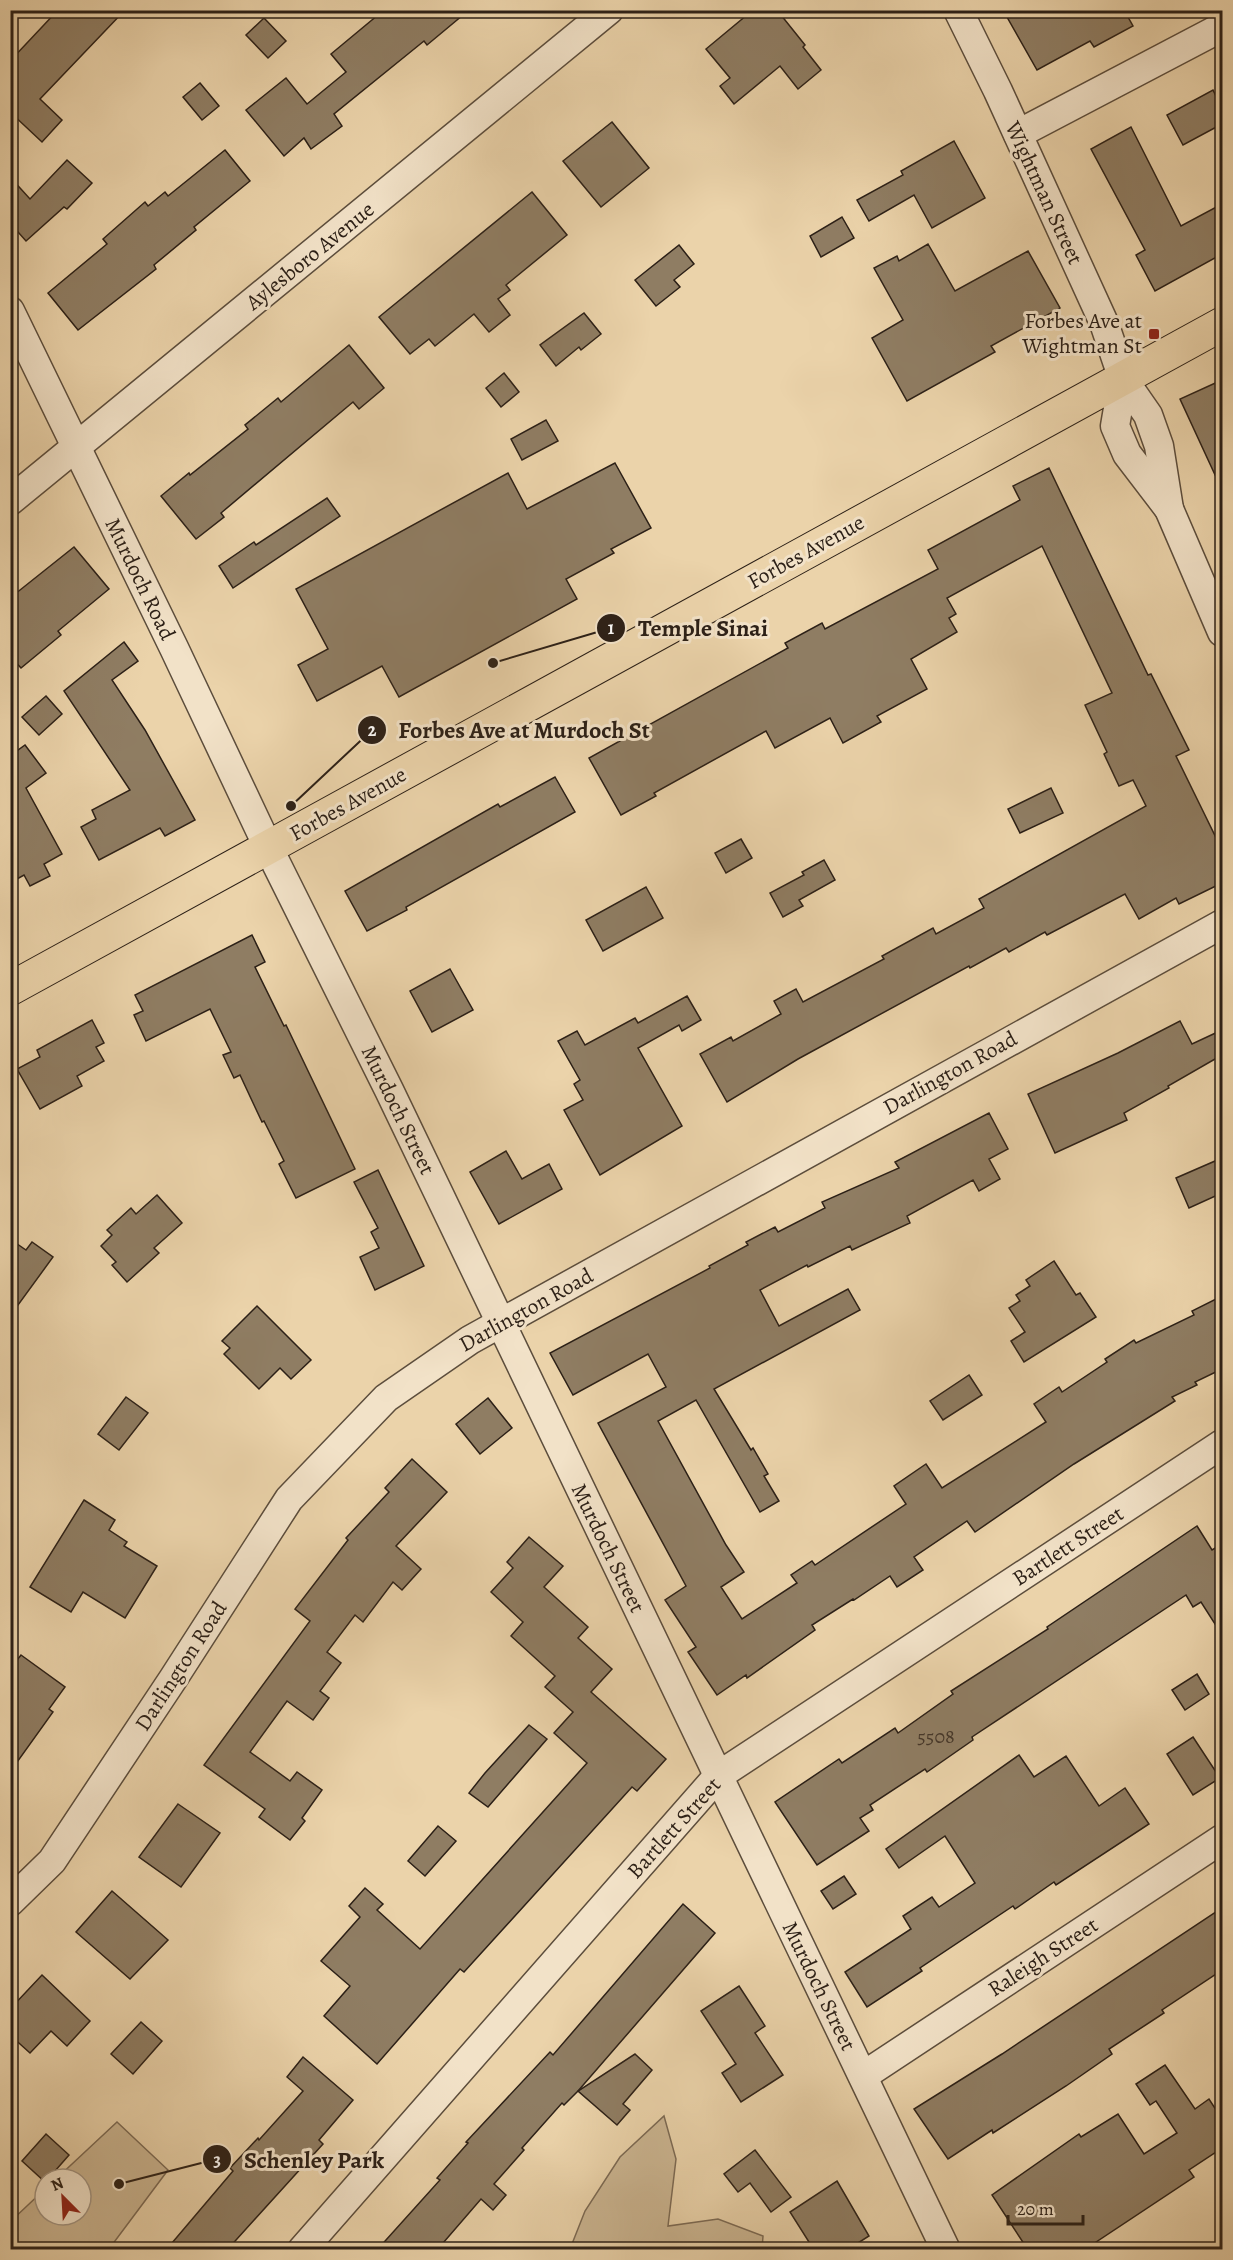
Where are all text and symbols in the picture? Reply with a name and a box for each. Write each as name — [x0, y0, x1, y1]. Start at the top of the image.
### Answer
street label: Wightman Street — [997, 116, 1090, 270]
street label: Aylesboro Avenue — [239, 195, 381, 318]
place label: Forbes Ave at Wightman St — [1021, 306, 1142, 361]
marker: Forbes Ave at Wightman St — [1147, 327, 1161, 341]
street label: Forbes Avenue — [742, 508, 870, 596]
street label: Murdoch Road — [98, 513, 183, 645]
callout: Temple Sinai — [596, 607, 780, 649]
text: Temple Sinai — [638, 612, 768, 644]
text: 1 — [608, 616, 615, 640]
callout: Forbes Ave at Murdoch St — [357, 709, 662, 751]
text: Forbes Ave at Murdoch St — [398, 714, 650, 746]
text: 2 — [368, 718, 377, 742]
street label: Forbes Avenue — [284, 760, 412, 848]
street label: Darlington Road — [877, 1024, 1023, 1122]
street label: Murdoch Street — [354, 1040, 442, 1180]
street label: Darlington Road — [453, 1261, 599, 1359]
street label: Murdoch Street — [564, 1478, 652, 1618]
street label: Bartlett Street — [1006, 1499, 1130, 1593]
street label: Darlington Road — [128, 1595, 234, 1737]
house number: 5508 — [917, 1723, 955, 1750]
street label: Bartlett Street — [620, 1771, 728, 1885]
street label: Raleigh Street — [982, 1910, 1104, 2004]
street label: Murdoch Street — [775, 1916, 863, 2056]
callout: Schenley Park — [202, 2138, 396, 2180]
text: Schenley Park — [244, 2144, 385, 2176]
text: 3 — [213, 2148, 221, 2172]
north arrow — [33, 2167, 93, 2227]
text: N — [48, 2172, 67, 2197]
scale bar — [1008, 2188, 1083, 2226]
text: 20 m — [1017, 2197, 1054, 2221]

